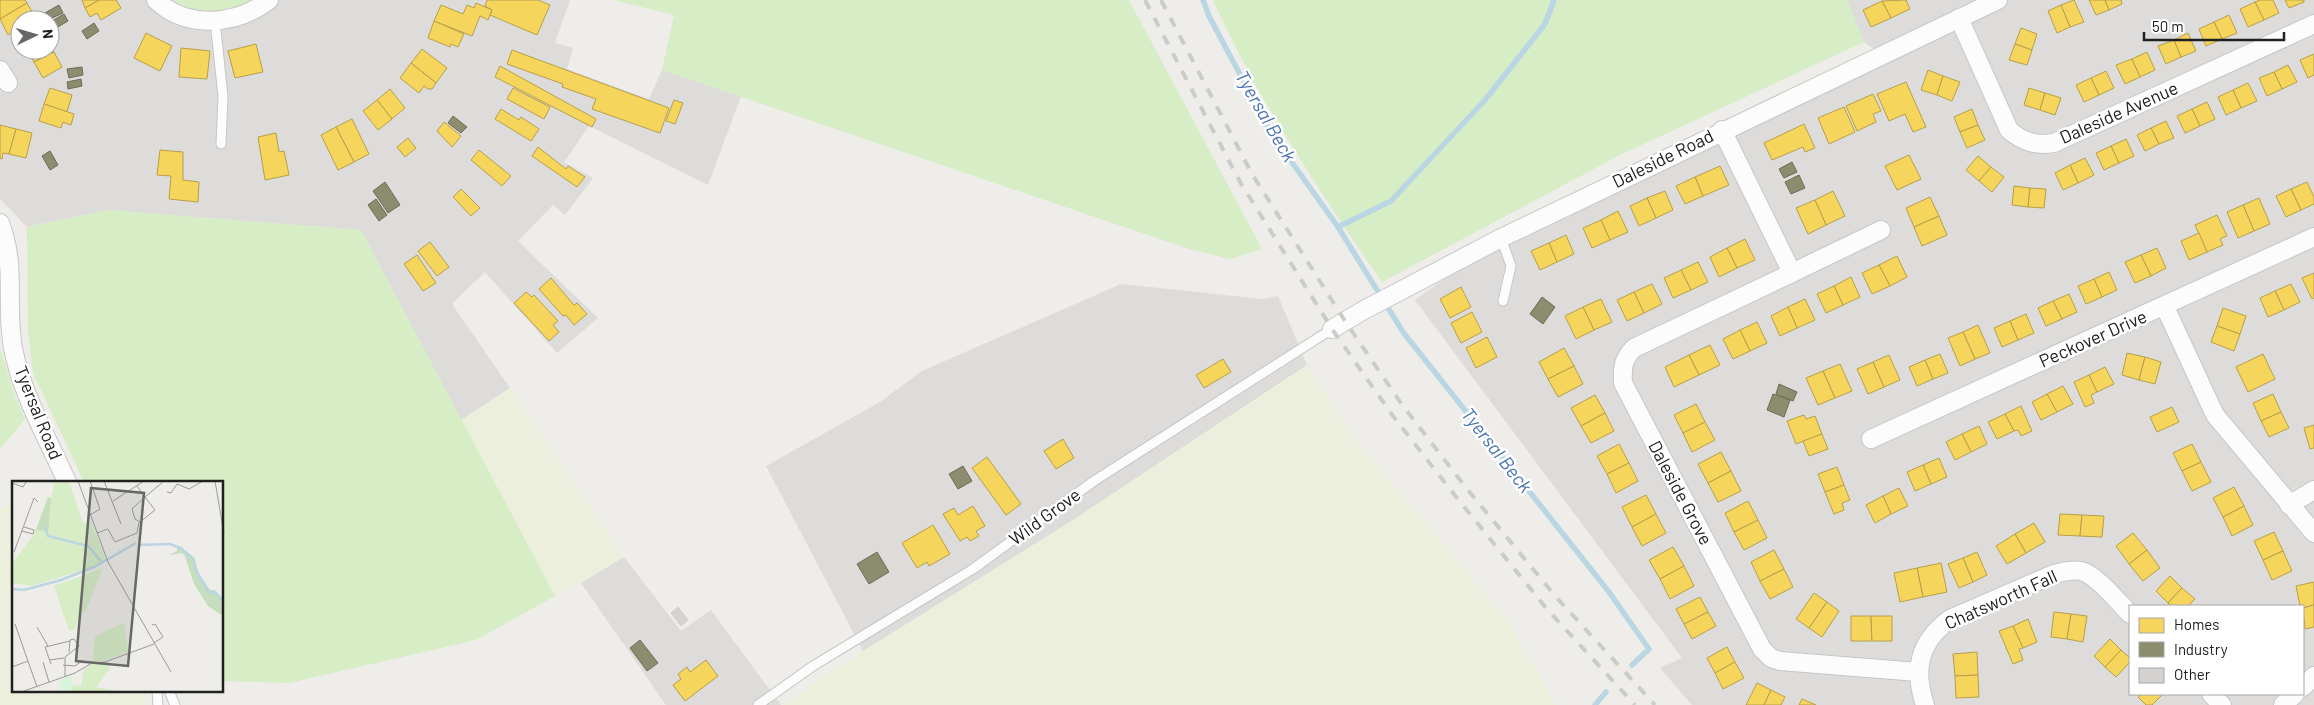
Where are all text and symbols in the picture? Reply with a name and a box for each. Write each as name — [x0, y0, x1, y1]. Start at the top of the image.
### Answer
north arrow — [10, 10, 60, 60]
scale bar — [2144, 10, 2284, 42]
text: 50 m — [2152, 17, 2184, 35]
text: N — [40, 28, 57, 39]
water label: Tyersal Beck — [1231, 66, 1302, 166]
street label: Daleside Avenue — [2056, 76, 2181, 148]
street label: Daleside Road — [1608, 124, 1717, 192]
street label: Peckover Drive — [2035, 305, 2150, 372]
street label: Tyersal Road — [10, 363, 68, 463]
water label: Tyersal Beck — [1457, 403, 1538, 497]
street label: Daleside Grove — [1644, 437, 1718, 548]
inset map — [12, 481, 224, 692]
street label: Wild Grove — [1004, 483, 1084, 549]
street label: Chatsworth Fall — [1941, 564, 2060, 634]
legend — [2129, 605, 2304, 695]
text: Homes — [2174, 615, 2219, 633]
text: Industry — [2174, 640, 2228, 658]
text: Other — [2174, 665, 2211, 683]

